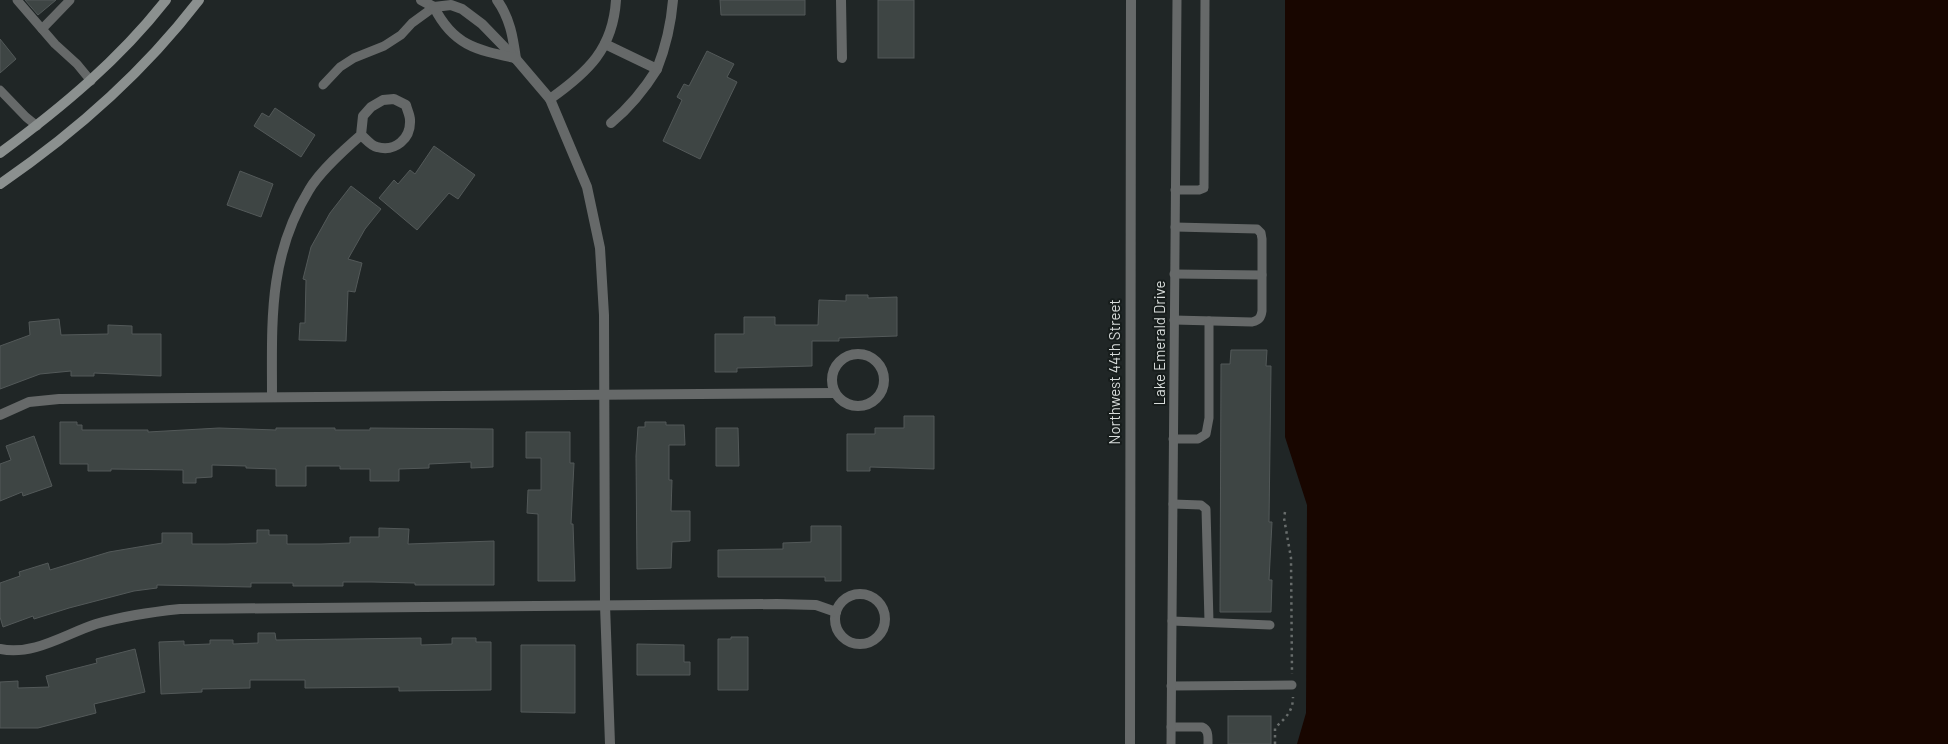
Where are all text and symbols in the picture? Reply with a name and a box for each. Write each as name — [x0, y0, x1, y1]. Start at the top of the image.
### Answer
street label: Lake Emerald Drive — [1150, 281, 1168, 405]
street label: Northwest 44th Street — [1105, 299, 1123, 445]

